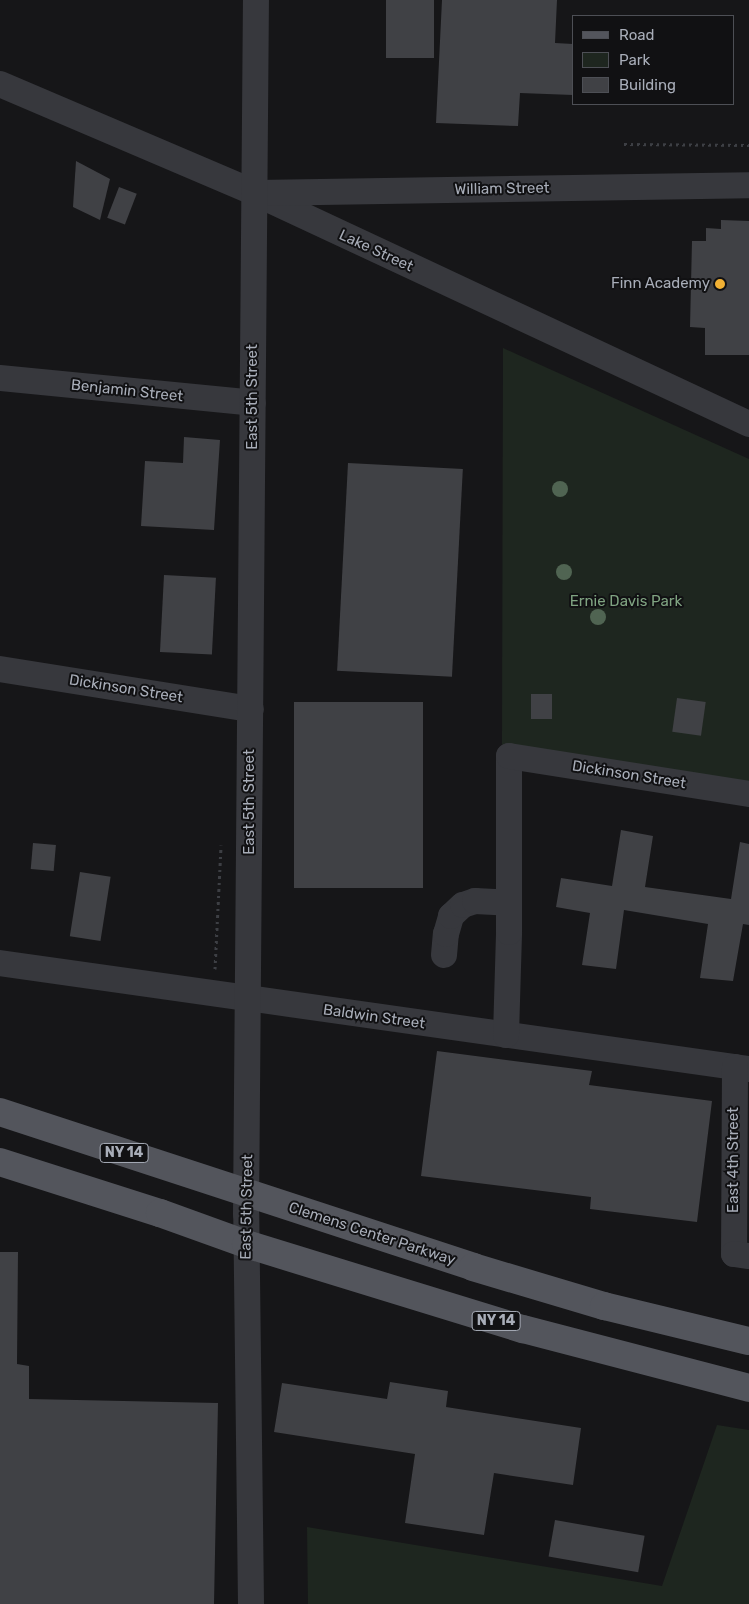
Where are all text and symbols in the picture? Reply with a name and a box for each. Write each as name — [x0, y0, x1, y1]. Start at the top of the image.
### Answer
legend — [572, 15, 734, 105]
text: Road — [619, 26, 655, 44]
text: Park — [619, 51, 650, 69]
text: Building — [619, 76, 676, 94]
street label: William Street — [454, 179, 550, 199]
street label: Lake Street — [336, 226, 416, 276]
place label: Finn Academy — [611, 275, 710, 293]
marker: Finn Academy — [714, 278, 726, 290]
street label: East 5th Street — [244, 344, 262, 450]
street label: Benjamin Street — [70, 376, 184, 406]
park label: Ernie Davis Park — [570, 593, 682, 611]
street label: Dickinson Street — [68, 671, 184, 707]
street label: East 5th Street — [241, 749, 259, 855]
street label: Dickinson Street — [571, 757, 687, 793]
street label: Baldwin Street — [322, 1001, 426, 1033]
street label: East 4th Street — [725, 1107, 743, 1213]
road number: NY 14 — [99, 1142, 149, 1164]
street label: East 5th Street — [237, 1154, 257, 1260]
street label: Clemens Center Parkway — [286, 1198, 458, 1270]
road number: NY 14 — [471, 1310, 521, 1332]

